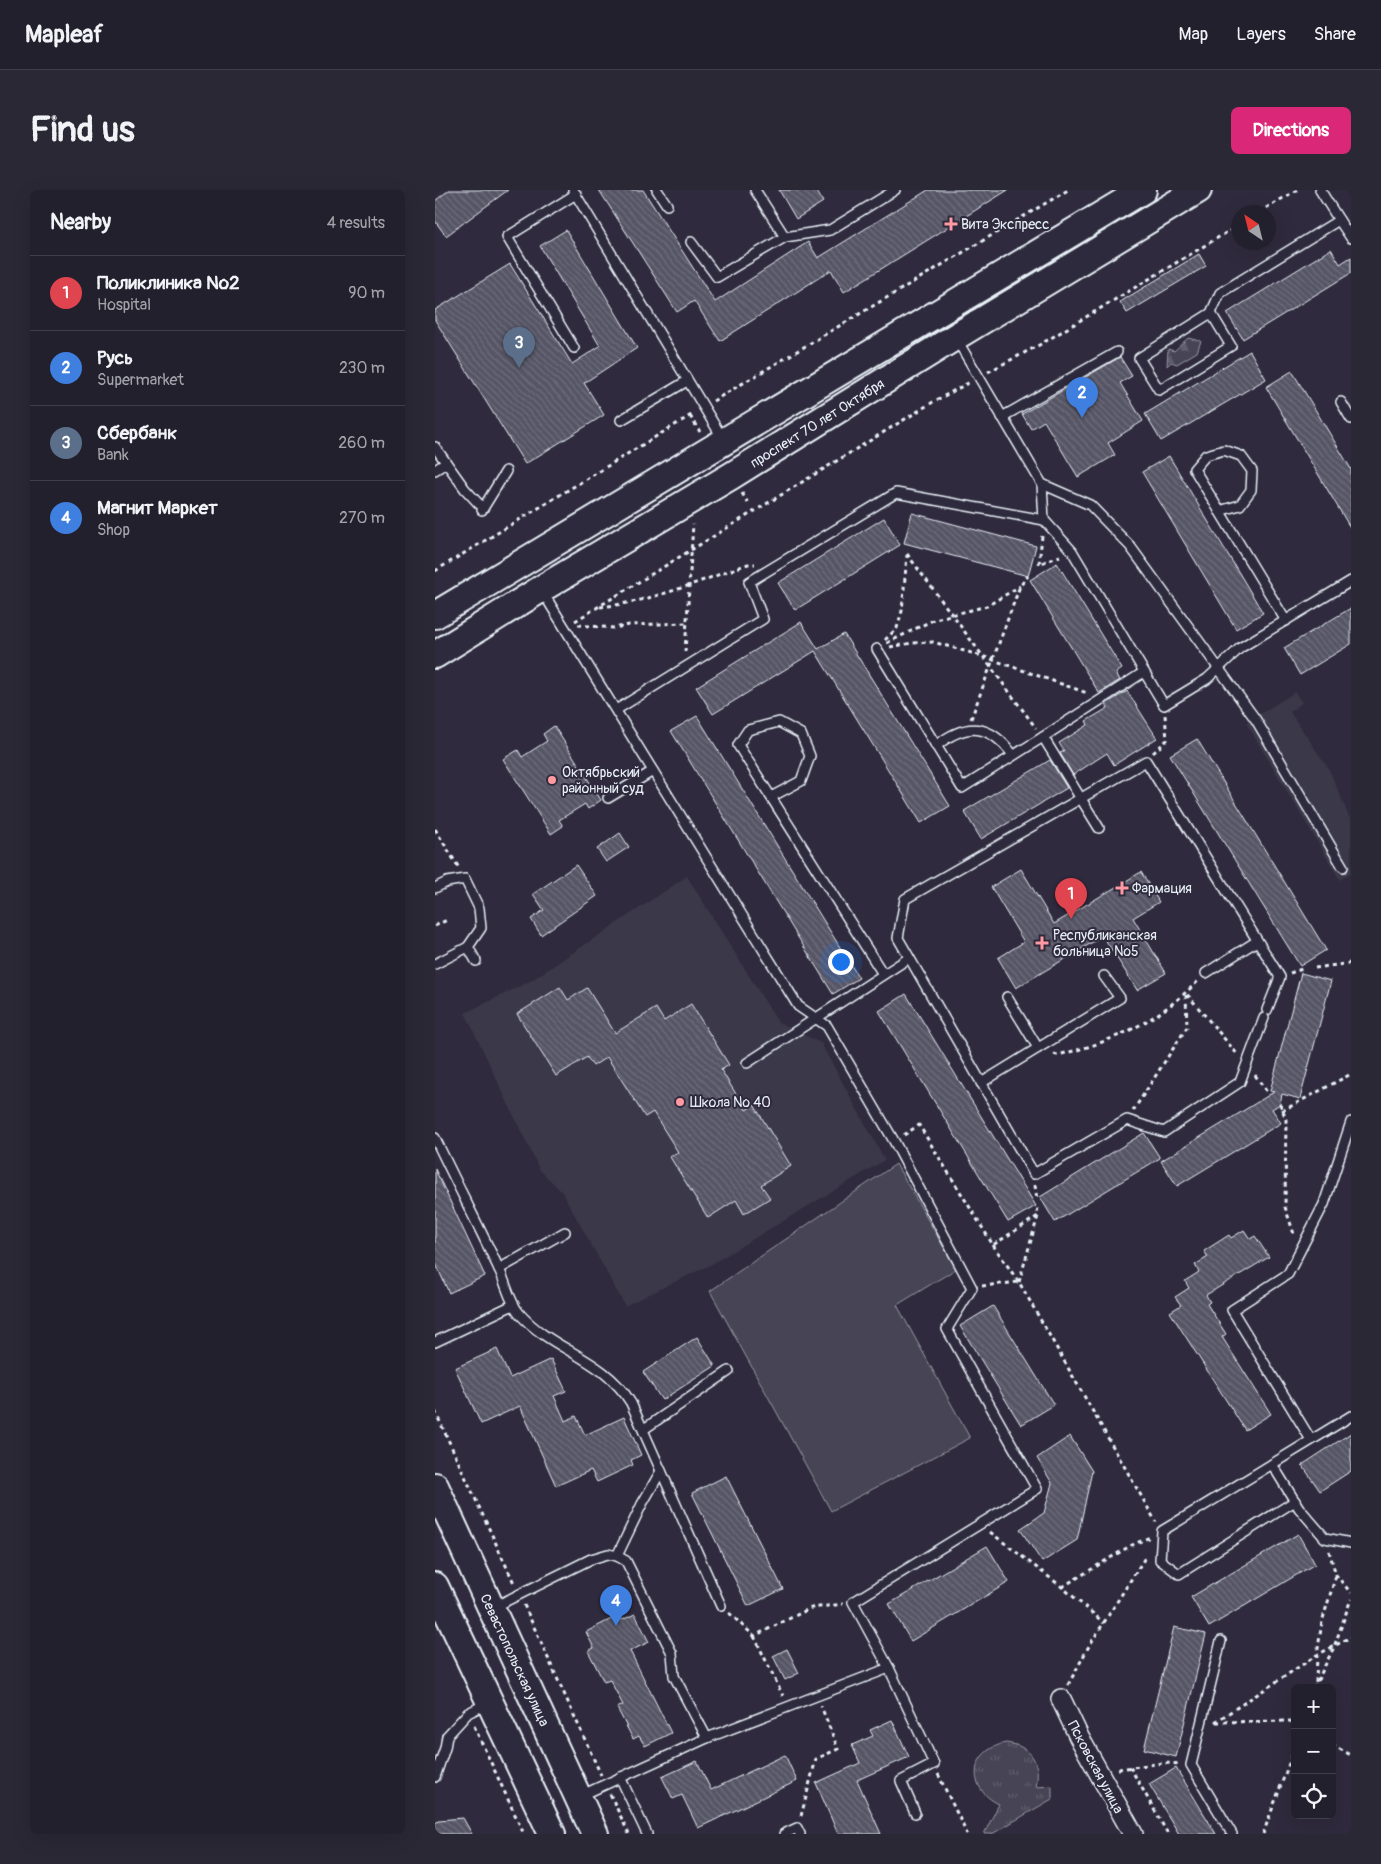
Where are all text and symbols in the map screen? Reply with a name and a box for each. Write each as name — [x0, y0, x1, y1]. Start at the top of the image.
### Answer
text: Mapleaf — [25, 20, 103, 49]
text: Map — [1179, 23, 1208, 46]
text: Layers — [1236, 23, 1286, 46]
text: Share — [1314, 23, 1356, 46]
button: Directions — [1231, 107, 1351, 154]
text: Find us — [30, 108, 135, 152]
north arrow — [1231, 205, 1276, 250]
text: Nearby — [50, 209, 111, 236]
text: 4 results — [327, 213, 385, 233]
place label: Вита Экспресс — [961, 216, 1049, 233]
marker: Вита Экспресс — [945, 218, 957, 230]
text: Поликлиника №2 — [97, 271, 240, 295]
text: 1 — [63, 283, 69, 303]
text: 90 m — [348, 283, 385, 303]
text: Hospital — [97, 295, 151, 315]
pin: 3 — [503, 327, 535, 368]
text: Русь — [97, 346, 133, 370]
text: 2 — [62, 358, 70, 378]
text: 230 m — [339, 358, 385, 378]
text: Supermarket — [97, 370, 184, 390]
street label: проспект 70 лет Октября — [747, 375, 887, 472]
pin: 2 — [1066, 377, 1098, 418]
text: Сбербанк — [97, 421, 177, 445]
text: 3 — [62, 433, 70, 453]
text: 260 m — [338, 433, 385, 453]
text: Bank — [97, 445, 129, 465]
text: Магнит Маркет — [97, 496, 218, 520]
text: 4 — [61, 508, 71, 528]
text: 270 m — [339, 508, 385, 528]
text: Shop — [97, 520, 130, 540]
place label: Октябрьский районный суд — [562, 764, 644, 797]
marker: Октябрьский районный суд — [546, 774, 558, 786]
pin: 1 — [1055, 878, 1087, 919]
place label: Фармация — [1132, 880, 1192, 897]
marker: Фармация — [1116, 882, 1128, 894]
place label: Республиканская больница №5 — [1053, 927, 1157, 960]
marker: Республиканская больница №5 — [1035, 936, 1049, 950]
your location — [828, 949, 854, 975]
place label: Школа № 40 — [690, 1094, 771, 1111]
marker: Школа № 40 — [674, 1096, 686, 1108]
pin: 4 — [600, 1585, 632, 1626]
street label: Севастопольская улица — [476, 1591, 553, 1729]
map controls — [1291, 1684, 1336, 1819]
button: + — [1291, 1684, 1336, 1729]
street label: Псковская улица — [1064, 1718, 1127, 1816]
button: − — [1291, 1729, 1336, 1774]
button: locate — [1291, 1774, 1336, 1819]

